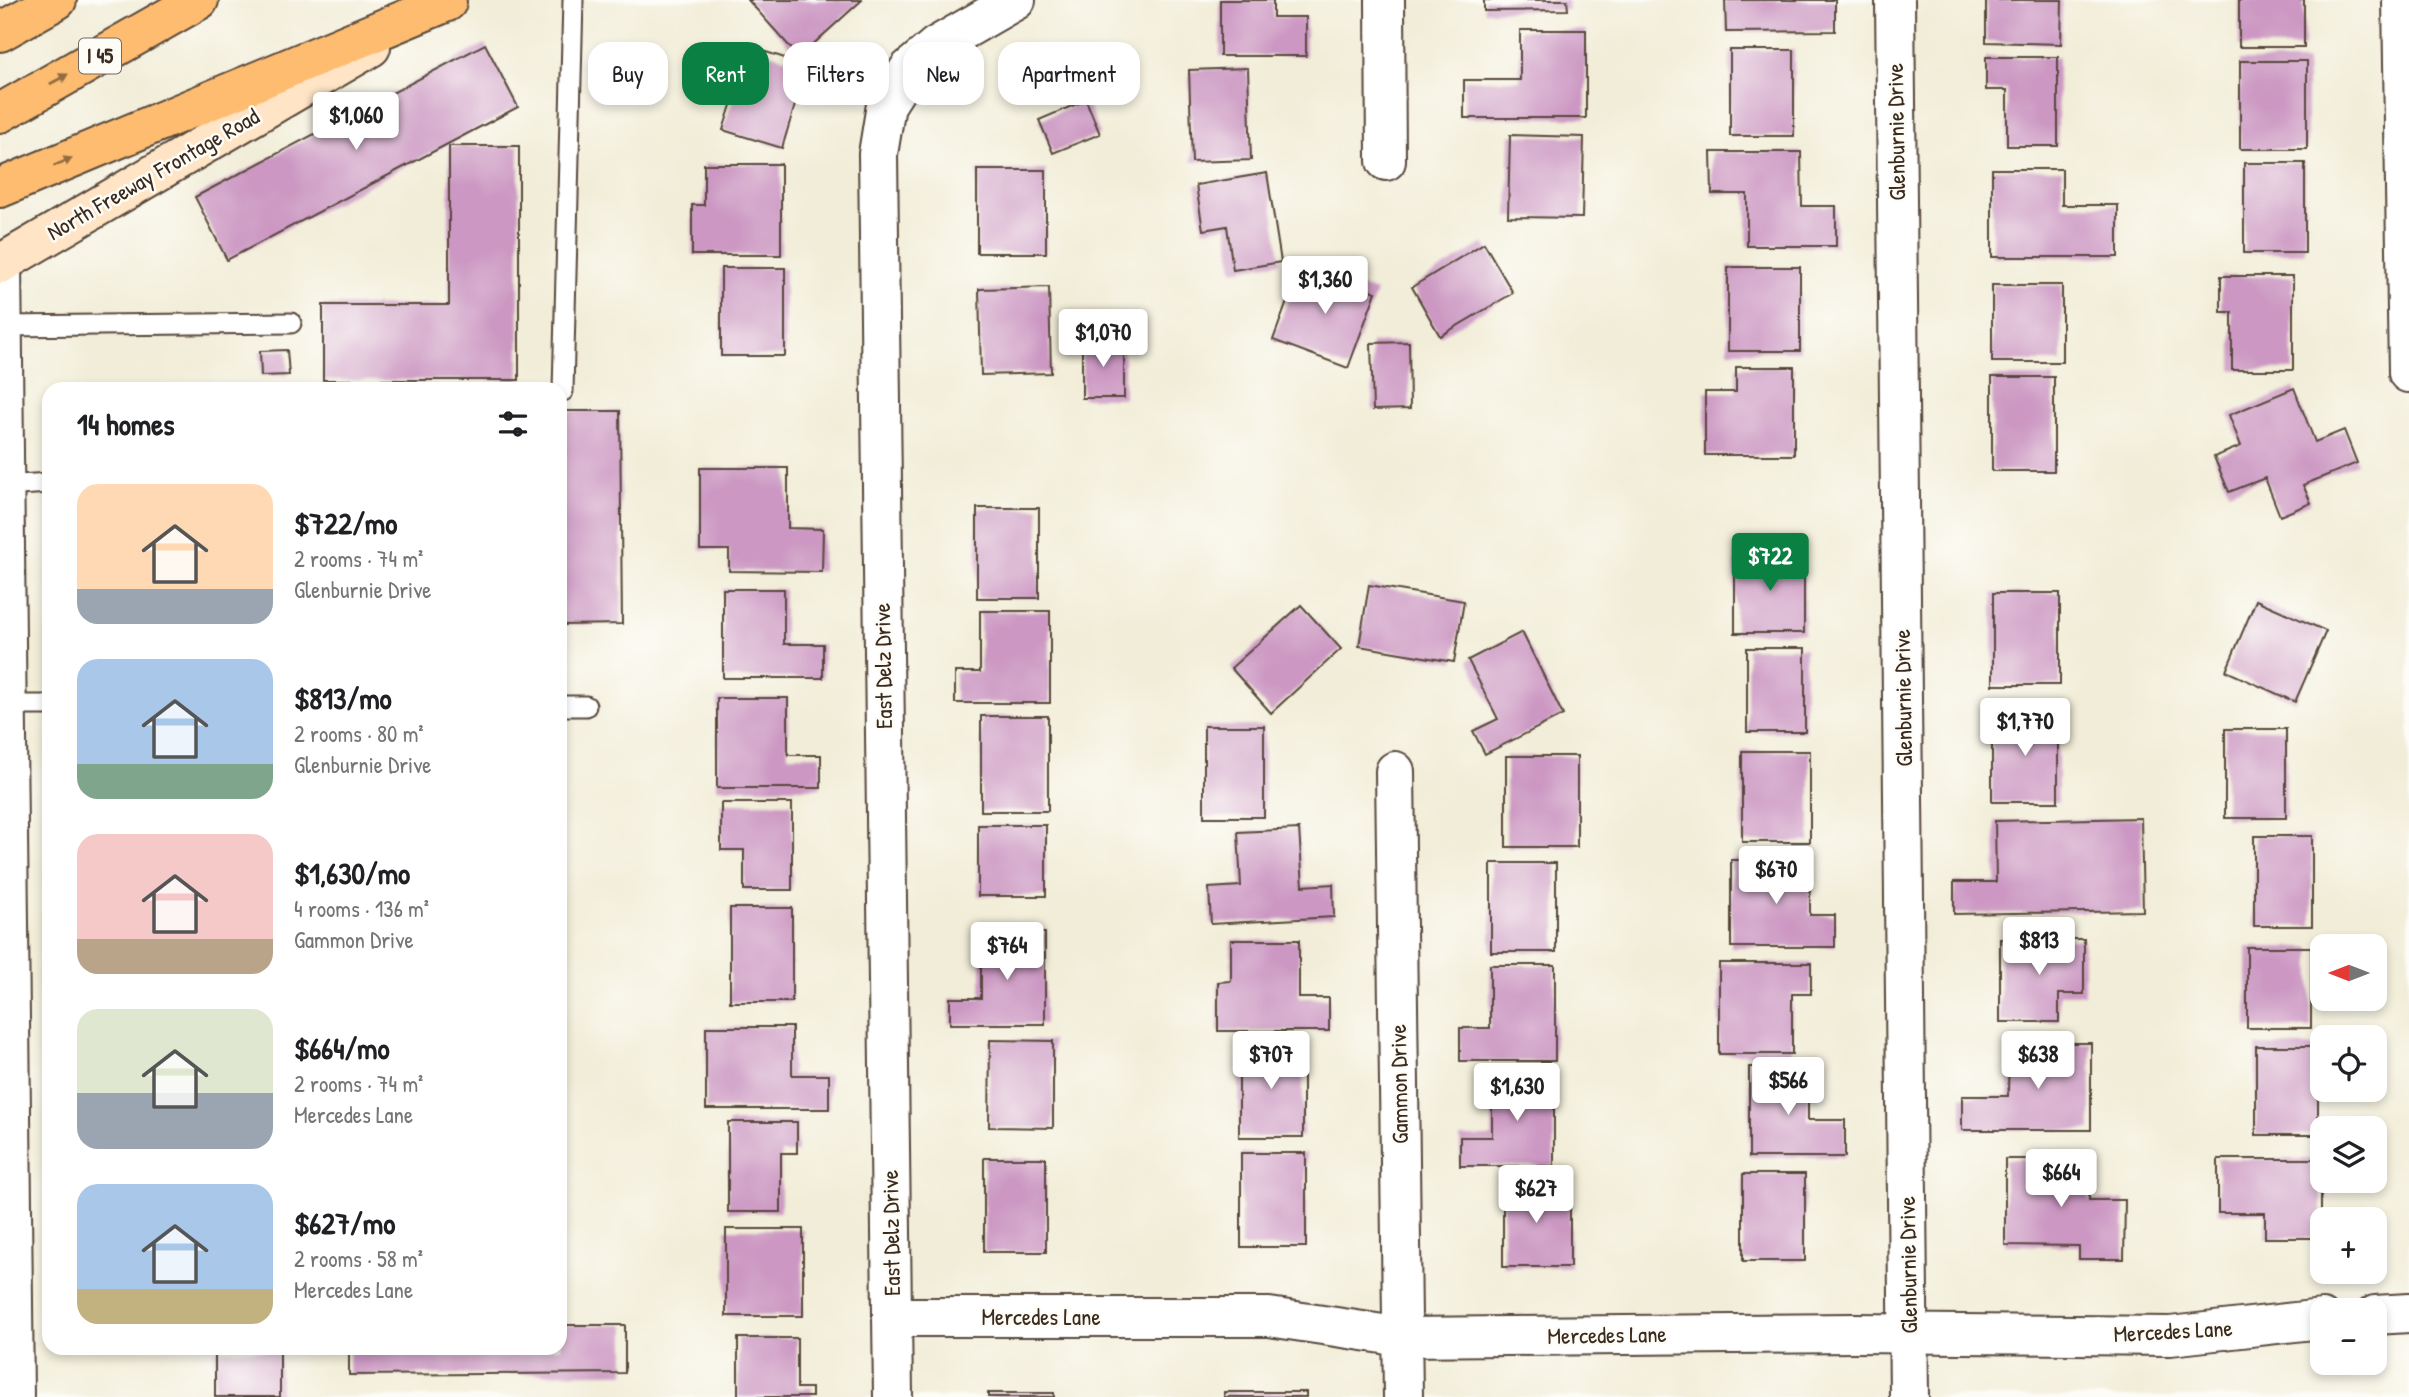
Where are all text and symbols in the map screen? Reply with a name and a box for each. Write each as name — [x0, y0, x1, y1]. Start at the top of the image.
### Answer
road number: I 45 — [79, 38, 121, 74]
chip: Buy — [588, 42, 668, 105]
chip: Rent — [682, 42, 769, 105]
chip: Filters — [783, 42, 889, 105]
chip: New — [903, 42, 984, 105]
chip: Apartment — [998, 42, 1140, 105]
street label: Glenburnie Drive — [1879, 63, 1912, 201]
one-way arrow — [50, 73, 69, 85]
pin: $1,060 — [299, 92, 413, 152]
text: $1,060 — [329, 99, 383, 130]
street label: North Freeway Frontage Road — [41, 100, 265, 247]
one-way arrow — [53, 157, 74, 168]
pin: $1,360 — [1268, 256, 1382, 316]
text: $1,360 — [1298, 263, 1352, 294]
pin: $1,070 — [1046, 310, 1160, 369]
text: $1,070 — [1075, 316, 1131, 347]
text: 14 homes — [77, 404, 175, 444]
icon: filters — [494, 405, 532, 443]
text: $722/mo — [294, 503, 397, 543]
icon: home — [133, 512, 217, 596]
pin: $722 — [1729, 534, 1811, 593]
text: $722 — [1748, 540, 1792, 571]
text: 2 rooms · 74 m² — [294, 543, 423, 574]
text: Glenburnie Drive — [294, 574, 432, 605]
street label: East Delz Drive — [866, 603, 899, 729]
street label: Glenburnie Drive — [1886, 629, 1919, 767]
text: $813/mo — [294, 678, 392, 718]
icon: home — [133, 687, 217, 771]
pin: $1,770 — [1968, 698, 2082, 758]
text: $1,770 — [1996, 705, 2054, 736]
text: 2 rooms · 80 m² — [294, 718, 424, 749]
text: Glenburnie Drive — [294, 749, 432, 780]
pin: $670 — [1735, 846, 1817, 906]
text: $1,630/mo — [294, 853, 410, 893]
text: $670 — [1755, 853, 1797, 884]
icon: home — [133, 862, 217, 946]
text: 4 rooms · 136 m² — [294, 893, 429, 924]
pin: $813 — [1998, 918, 2080, 977]
pin: $764 — [966, 922, 1048, 982]
text: Gammon Drive — [294, 924, 414, 955]
text: $813 — [2019, 924, 2059, 955]
text: $764 — [987, 929, 1027, 960]
north arrow — [2310, 934, 2387, 1012]
map controls — [2310, 934, 2387, 1375]
street label: Gammon Drive — [1382, 1024, 1415, 1144]
button: locate — [2310, 1025, 2387, 1102]
text: $664/mo — [294, 1028, 390, 1068]
pin: $707 — [1230, 1032, 1312, 1091]
pin: $638 — [1997, 1032, 2079, 1091]
icon: home — [133, 1037, 217, 1121]
text: $707 — [1249, 1038, 1293, 1069]
text: $638 — [2017, 1038, 2059, 1069]
pin: $566 — [1747, 1058, 1829, 1117]
pin: $1,630 — [1460, 1064, 1574, 1123]
text: $566 — [1768, 1064, 1808, 1095]
text: 2 rooms · 74 m² — [294, 1068, 423, 1099]
text: $1,630 — [1490, 1070, 1544, 1101]
text: Mercedes Lane — [294, 1099, 413, 1130]
button: layers — [2310, 1116, 2387, 1193]
pin: $664 — [2020, 1150, 2102, 1209]
text: $664 — [2042, 1156, 2080, 1187]
pin: $627 — [1495, 1166, 1577, 1225]
street label: East Delz Drive — [874, 1170, 907, 1296]
text: $627 — [1515, 1172, 1558, 1203]
street label: Glenburnie Drive — [1891, 1196, 1924, 1334]
text: $627/mo — [294, 1203, 395, 1243]
button: + — [2310, 1207, 2387, 1284]
icon: home — [133, 1212, 217, 1296]
text: 2 rooms · 58 m² — [294, 1243, 423, 1274]
text: Mercedes Lane — [294, 1274, 413, 1305]
button: − — [2310, 1298, 2387, 1375]
street label: Mercedes Lane — [981, 1301, 1101, 1332]
street label: Mercedes Lane — [2113, 1312, 2233, 1349]
street label: Mercedes Lane — [1547, 1318, 1667, 1351]

